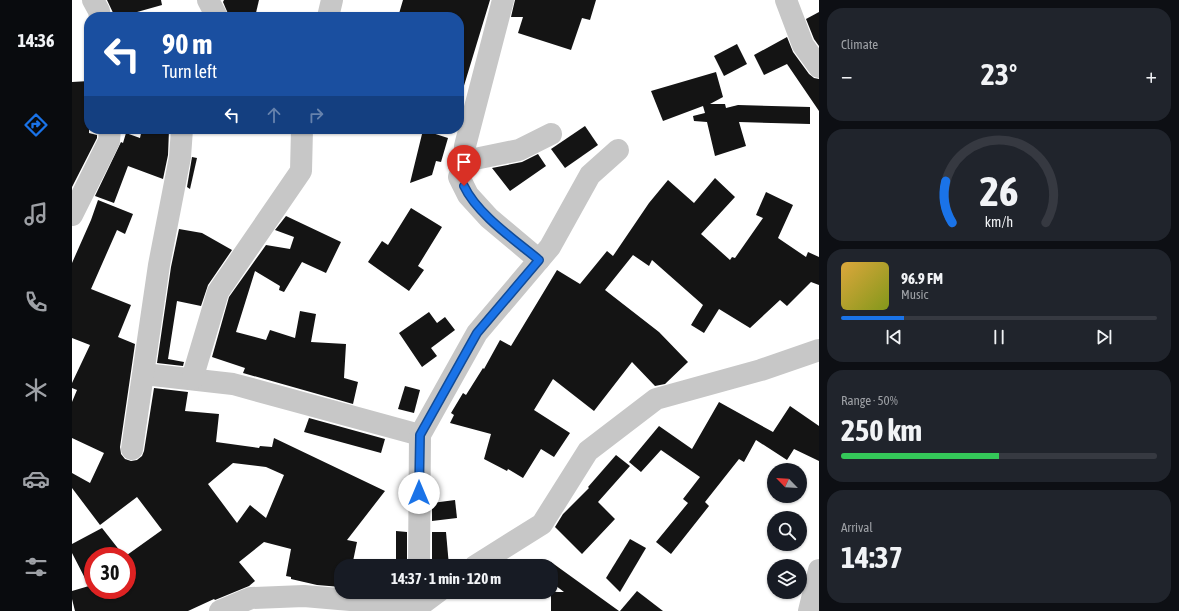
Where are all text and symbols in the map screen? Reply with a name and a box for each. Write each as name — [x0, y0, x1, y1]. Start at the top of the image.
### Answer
icon: left — [96, 28, 148, 80]
text: 90 m — [162, 28, 212, 60]
text: 14:36 — [17, 30, 55, 51]
text: Climate — [841, 37, 878, 52]
text: 23° — [981, 57, 1017, 91]
text: Turn left — [162, 61, 217, 82]
text: − — [841, 62, 852, 88]
text: + — [1146, 62, 1157, 88]
icon: left — [221, 104, 243, 126]
icon: ahead — [263, 104, 285, 126]
icon: right — [305, 104, 327, 126]
icon: directions — [22, 111, 50, 139]
pin — [447, 145, 481, 186]
icon: arrive — [453, 151, 475, 173]
text: 26 — [979, 167, 1019, 215]
icon: music — [22, 200, 50, 228]
text: km/h — [985, 213, 1013, 229]
text: 96.9 FM — [901, 270, 943, 287]
text: Music — [901, 287, 928, 302]
icon: phone — [22, 288, 50, 316]
icon: previous — [883, 326, 905, 348]
icon: pause — [988, 326, 1010, 348]
icon: next — [1093, 326, 1115, 348]
icon: climate — [22, 376, 50, 404]
text: Range · 50% — [841, 393, 898, 408]
text: 250 km — [841, 413, 922, 447]
north arrow — [767, 463, 807, 503]
map controls — [767, 463, 807, 599]
icon: car — [22, 465, 50, 493]
position arrow — [398, 472, 440, 514]
button: search — [767, 511, 807, 551]
text: Arrival — [841, 520, 873, 535]
text: 14:37 — [841, 540, 903, 574]
speed limit sign: 30 — [84, 547, 136, 599]
icon: filters — [22, 553, 50, 581]
button: layers — [767, 559, 807, 599]
text: 14:37 · 1 min · 120 m — [391, 570, 501, 587]

